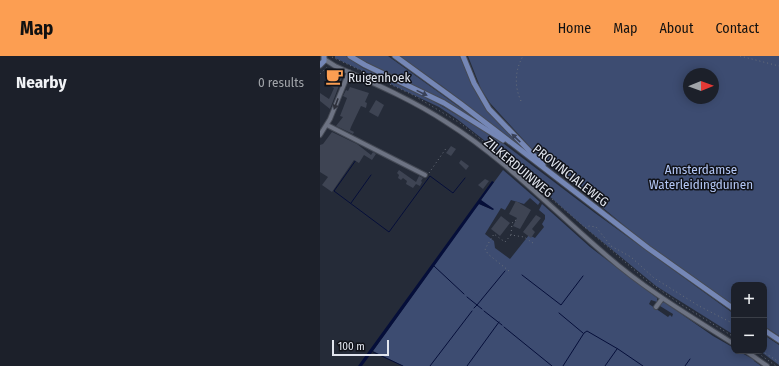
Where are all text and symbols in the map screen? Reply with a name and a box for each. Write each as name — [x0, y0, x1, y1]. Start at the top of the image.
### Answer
text: Map — [20, 17, 53, 40]
text: Home — [558, 20, 591, 37]
text: Map — [613, 20, 637, 37]
text: About — [659, 20, 694, 37]
text: Contact — [716, 20, 759, 37]
cafe icon: Ruigenhoek — [325, 67, 345, 87]
north arrow — [683, 68, 719, 104]
place label: Ruigenhoek — [348, 70, 411, 85]
text: Nearby — [16, 72, 67, 93]
text: 0 results — [258, 75, 304, 90]
one-way arrow — [417, 90, 428, 96]
one-way arrow — [332, 99, 338, 111]
one-way arrow — [511, 133, 521, 143]
street label: ZILKERDUINWEG — [481, 134, 556, 200]
street label: PROVINCIALEWEG — [530, 141, 611, 210]
park label: Amsterdamse Waterleidingduinen — [649, 162, 753, 192]
map controls — [731, 282, 767, 354]
button: + — [731, 282, 767, 318]
button: − — [731, 318, 767, 354]
scale bar — [332, 338, 389, 357]
text: 100 m — [338, 340, 365, 353]

